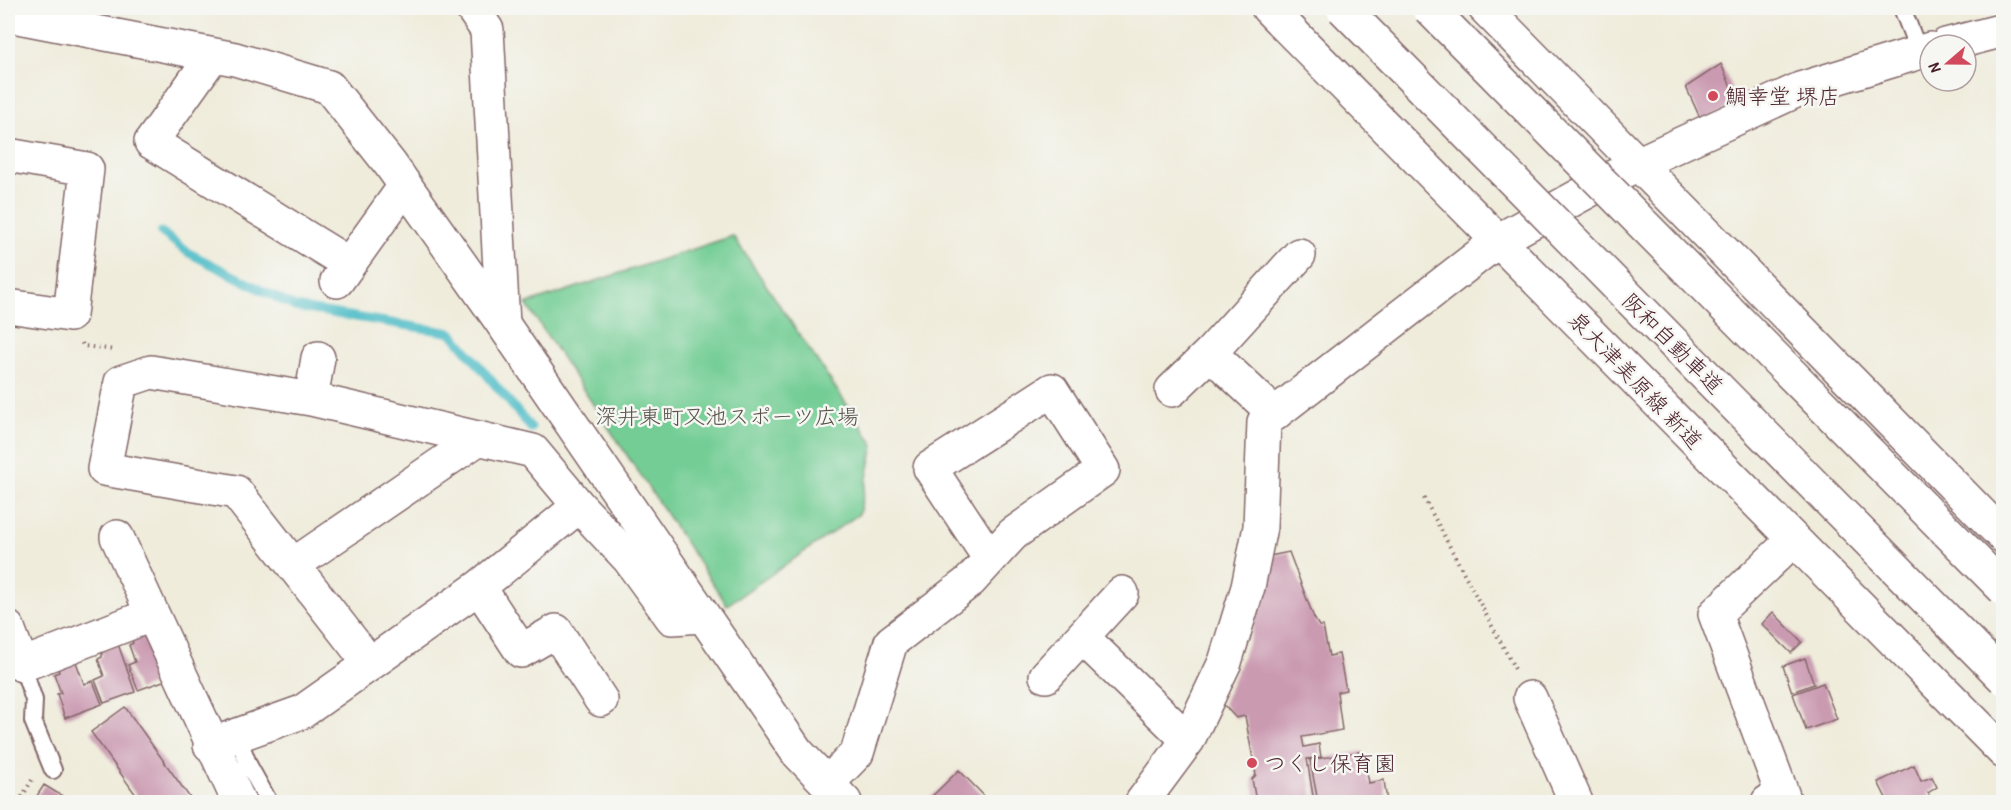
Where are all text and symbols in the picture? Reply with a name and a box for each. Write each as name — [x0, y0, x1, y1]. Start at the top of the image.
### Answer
north arrow — [1918, 33, 1978, 93]
text: N — [1922, 60, 1946, 76]
place label: 鯛幸堂 堺店 — [1725, 81, 1840, 111]
marker: 鯛幸堂 堺店 — [1706, 89, 1720, 103]
street label: 阪和自動車道 — [1616, 286, 1730, 400]
street label: 泉大津美原線 新道 — [1562, 304, 1710, 456]
park label: 深井東町又池スポーツ広場 — [595, 401, 859, 431]
place label: つくし保育園 — [1264, 748, 1396, 778]
marker: つくし保育園 — [1245, 756, 1259, 770]

